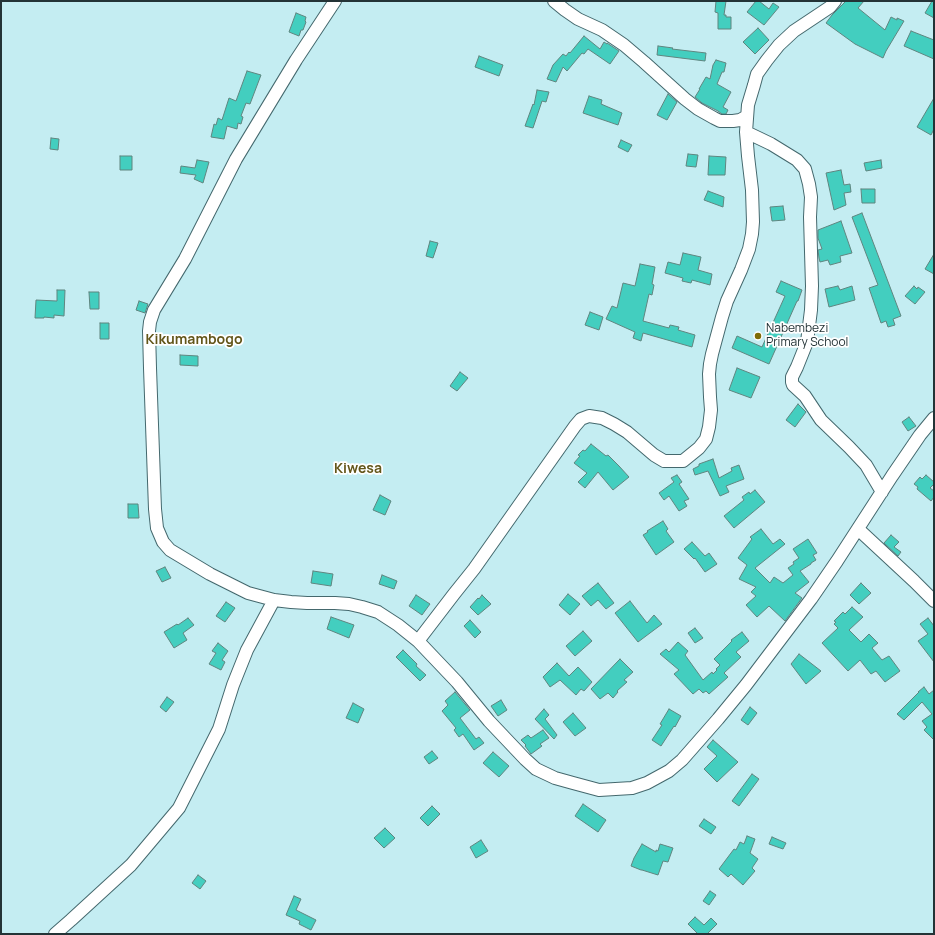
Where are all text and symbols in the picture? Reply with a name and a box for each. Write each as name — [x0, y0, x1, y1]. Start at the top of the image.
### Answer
place label: Nabembezi Primary School — [766, 322, 848, 350]
marker: Nabembezi Primary School — [753, 331, 763, 341]
district label: Kikumambogo — [145, 332, 243, 348]
district label: Kiwesa — [334, 461, 382, 477]

